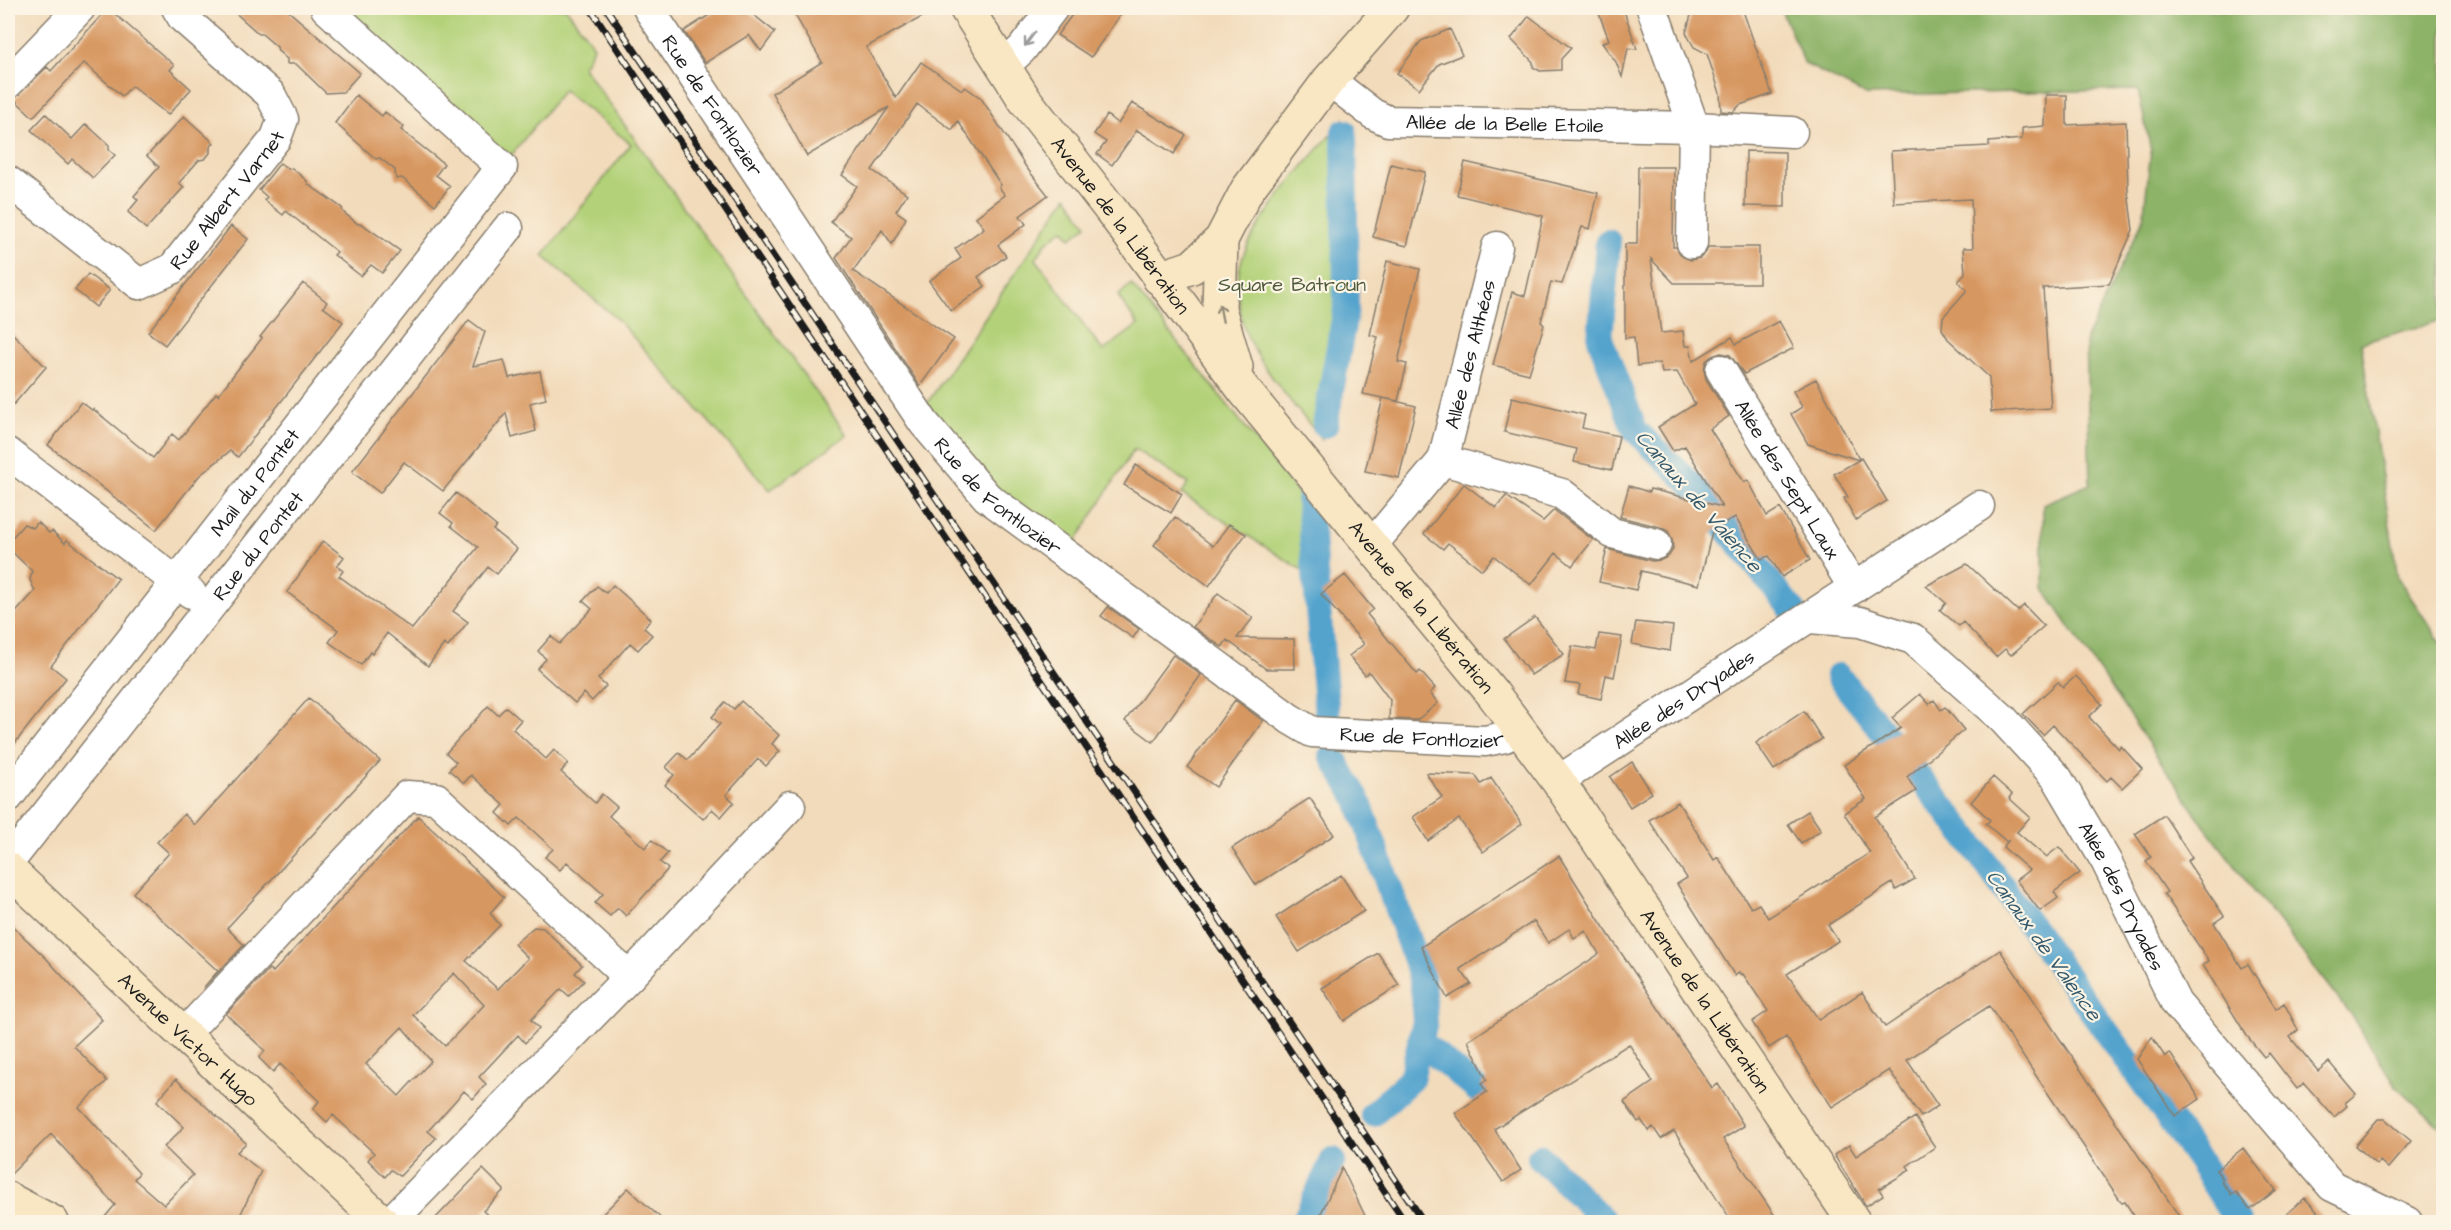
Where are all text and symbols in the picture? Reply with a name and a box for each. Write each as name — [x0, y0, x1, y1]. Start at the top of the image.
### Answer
street label: Rue de Fontlozier — [655, 30, 769, 182]
one-way arrow — [1024, 30, 1036, 46]
street label: Allée de la Belle Etoile — [1406, 108, 1604, 140]
street label: Rue Albert Varnet — [163, 127, 292, 276]
street label: Avenue de la Libération — [1044, 131, 1196, 320]
park label: Square Batroun — [1218, 271, 1366, 299]
street label: Allée des Althéas — [1438, 277, 1503, 432]
one-way arrow — [1215, 303, 1226, 323]
street label: Allée des Sept Laux — [1727, 395, 1847, 565]
street label: Mail du Pontet — [204, 423, 307, 543]
water label: Canaux de Valence — [1629, 424, 1770, 580]
street label: Rue de Fontlozier — [927, 431, 1067, 562]
street label: Rue du Pontet — [207, 485, 311, 607]
street label: Avenue de la Libération — [1341, 515, 1500, 700]
street label: Allée des Dryades — [1608, 643, 1761, 756]
street label: Rue de Fontlozier — [1339, 720, 1507, 756]
street label: Allée des Dryades — [2071, 817, 2171, 976]
water label: Canaux de Valence — [1979, 864, 2109, 1028]
street label: Avenue de la Libération — [1633, 904, 1777, 1099]
street label: Avenue Victor Hugo — [111, 967, 264, 1113]

